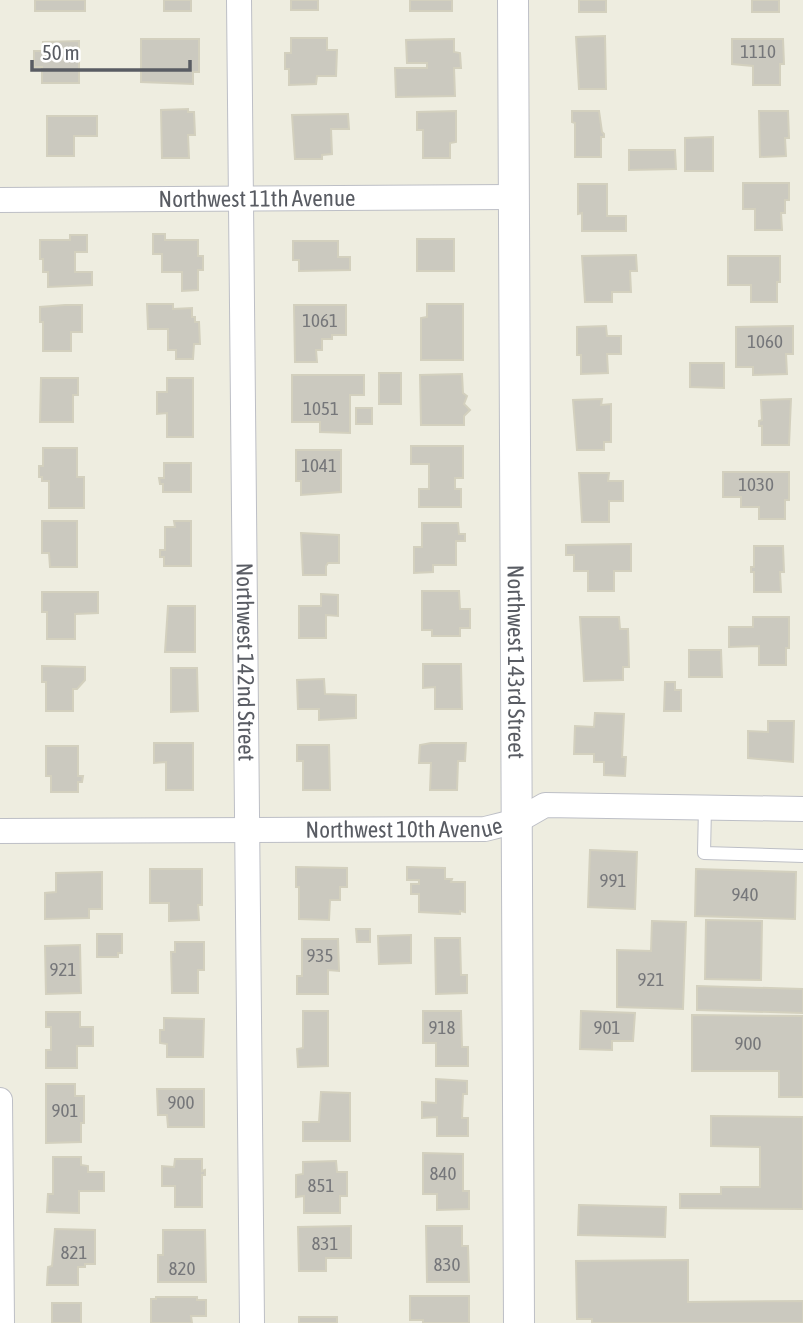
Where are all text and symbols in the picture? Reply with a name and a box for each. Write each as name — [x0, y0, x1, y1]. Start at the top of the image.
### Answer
scale bar — [32, 28, 189, 72]
text: 50 m — [42, 40, 80, 64]
house number: 1110 — [740, 40, 776, 62]
street label: Northwest 11th Avenue — [158, 185, 356, 212]
house number: 1061 — [302, 309, 338, 331]
house number: 1060 — [747, 330, 783, 352]
house number: 1051 — [303, 397, 339, 419]
house number: 1041 — [301, 454, 337, 476]
house number: 1030 — [738, 473, 774, 495]
street label: Northwest 142nd Street — [232, 562, 259, 761]
street label: Northwest 143rd Street — [503, 565, 529, 759]
street label: Northwest 10th Avenue — [306, 812, 505, 843]
house number: 991 — [600, 869, 626, 891]
house number: 940 — [732, 883, 758, 905]
house number: 935 — [307, 944, 333, 966]
house number: 921 — [50, 958, 76, 980]
house number: 921 — [638, 968, 664, 990]
house number: 918 — [429, 1016, 455, 1038]
house number: 901 — [594, 1016, 620, 1038]
house number: 900 — [735, 1032, 761, 1054]
house number: 900 — [168, 1091, 194, 1113]
house number: 901 — [52, 1099, 78, 1121]
house number: 840 — [430, 1162, 456, 1184]
house number: 851 — [308, 1174, 334, 1196]
house number: 831 — [312, 1232, 338, 1254]
house number: 821 — [61, 1241, 87, 1263]
house number: 830 — [434, 1253, 460, 1275]
house number: 820 — [169, 1257, 195, 1279]

